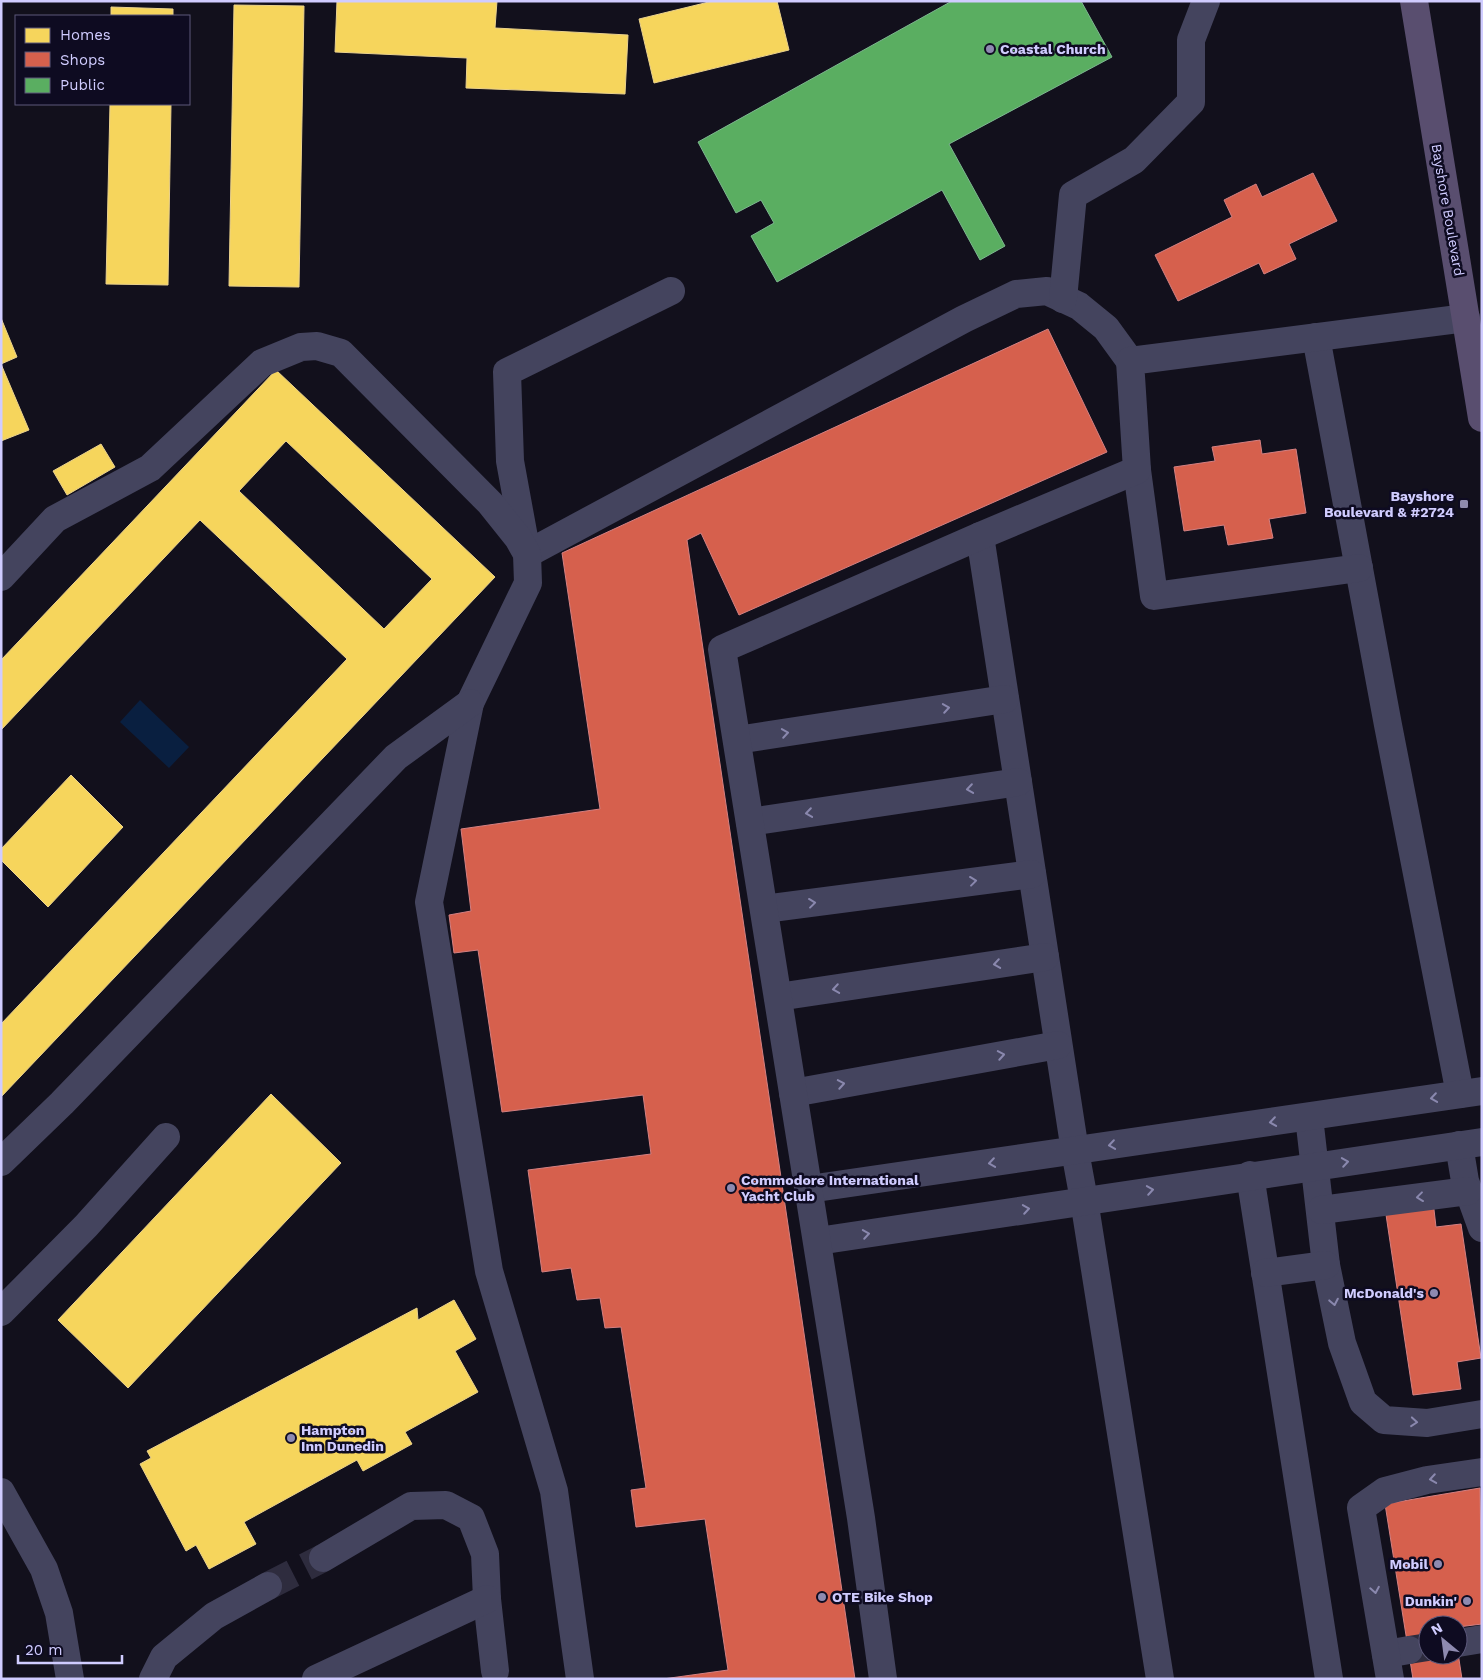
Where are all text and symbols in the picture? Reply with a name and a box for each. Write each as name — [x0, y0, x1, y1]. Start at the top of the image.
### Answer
legend — [15, 15, 190, 105]
text: Homes — [60, 26, 111, 44]
place label: Coastal Church — [1000, 41, 1106, 57]
marker: Coastal Church — [984, 43, 996, 55]
text: Shops — [60, 51, 105, 69]
text: Public — [60, 76, 105, 94]
street label: Bayshore Boulevard — [1428, 143, 1468, 277]
place label: Bayshore Boulevard & #2724 — [1324, 488, 1454, 520]
marker: Bayshore Boulevard & #2724 — [1458, 498, 1470, 510]
one-way arrow — [941, 703, 950, 713]
one-way arrow — [781, 728, 789, 738]
one-way arrow — [966, 783, 974, 794]
one-way arrow — [805, 807, 813, 818]
one-way arrow — [969, 877, 978, 887]
one-way arrow — [808, 898, 816, 908]
one-way arrow — [992, 959, 1001, 969]
one-way arrow — [832, 983, 840, 993]
one-way arrow — [997, 1051, 1005, 1061]
one-way arrow — [837, 1079, 845, 1090]
one-way arrow — [1429, 1092, 1437, 1103]
one-way arrow — [1268, 1116, 1276, 1127]
one-way arrow — [1108, 1140, 1116, 1150]
one-way arrow — [987, 1157, 995, 1168]
one-way arrow — [1341, 1158, 1350, 1168]
place label: Commodore International Yacht Club — [741, 1172, 919, 1204]
marker: Commodore International Yacht Club — [725, 1182, 737, 1194]
one-way arrow — [1146, 1186, 1154, 1196]
one-way arrow — [1416, 1192, 1424, 1202]
one-way arrow — [1023, 1204, 1031, 1215]
one-way arrow — [862, 1229, 870, 1240]
place label: McDonald's — [1344, 1285, 1425, 1301]
marker: McDonald's — [1428, 1287, 1440, 1299]
one-way arrow — [1328, 1297, 1338, 1306]
one-way arrow — [1411, 1416, 1419, 1427]
place label: Hampton Inn Dunedin — [301, 1422, 384, 1454]
marker: Hampton Inn Dunedin — [285, 1432, 297, 1444]
one-way arrow — [1429, 1473, 1437, 1484]
place label: Mobil — [1389, 1556, 1428, 1572]
marker: Mobil — [1432, 1558, 1444, 1570]
one-way arrow — [1370, 1585, 1380, 1594]
place label: OTE Bike Shop — [832, 1589, 933, 1605]
marker: OTE Bike Shop — [816, 1591, 828, 1603]
place label: Dunkin' — [1405, 1593, 1457, 1609]
marker: Dunkin' — [1461, 1595, 1473, 1607]
north arrow — [1418, 1615, 1468, 1665]
text: N — [1428, 1619, 1445, 1638]
scale bar — [18, 1632, 121, 1664]
text: 20 m — [25, 1641, 63, 1659]

